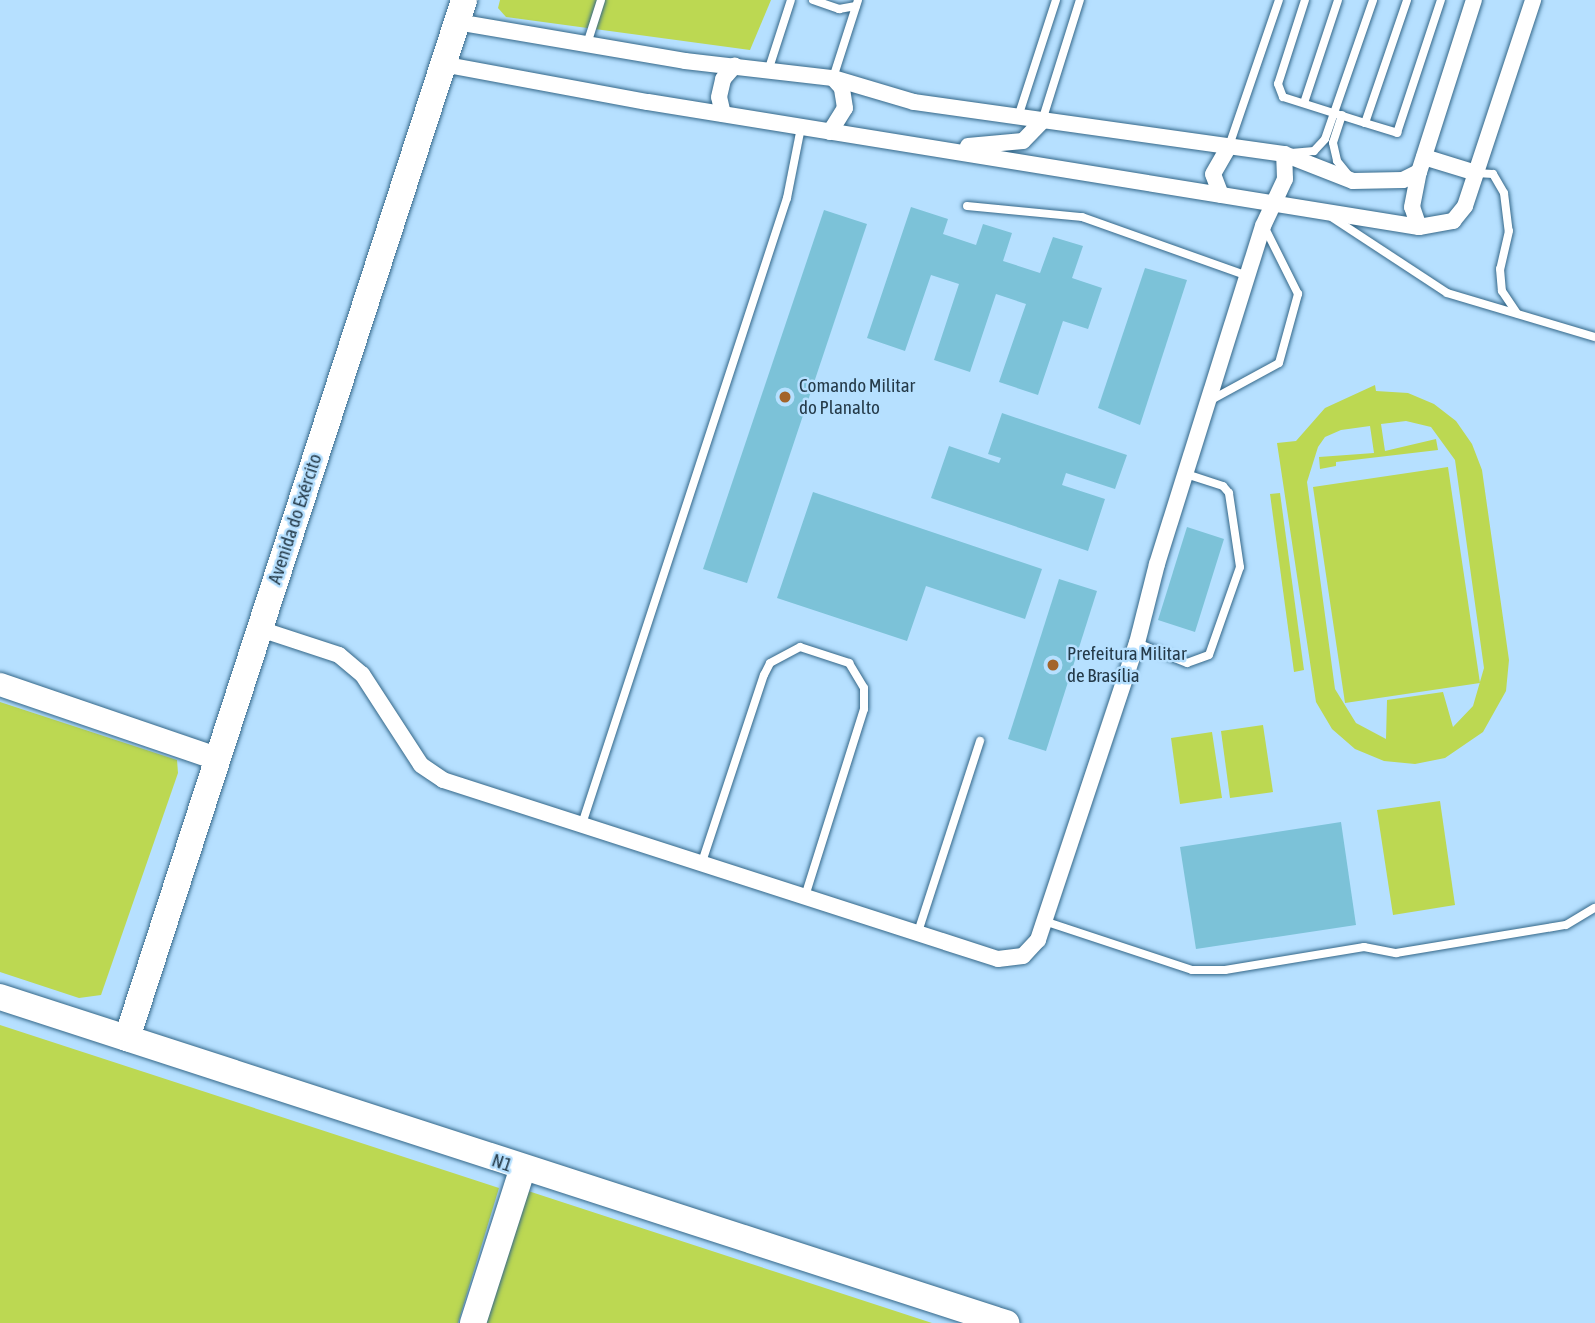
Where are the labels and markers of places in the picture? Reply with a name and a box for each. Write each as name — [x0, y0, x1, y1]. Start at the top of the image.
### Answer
place label: Comando Militar do Planalto — [799, 375, 915, 419]
marker: Comando Militar do Planalto — [777, 389, 793, 405]
place label: Prefeitura Militar de Brasília — [1067, 643, 1187, 687]
marker: Prefeitura Militar de Brasília — [1045, 657, 1061, 673]

